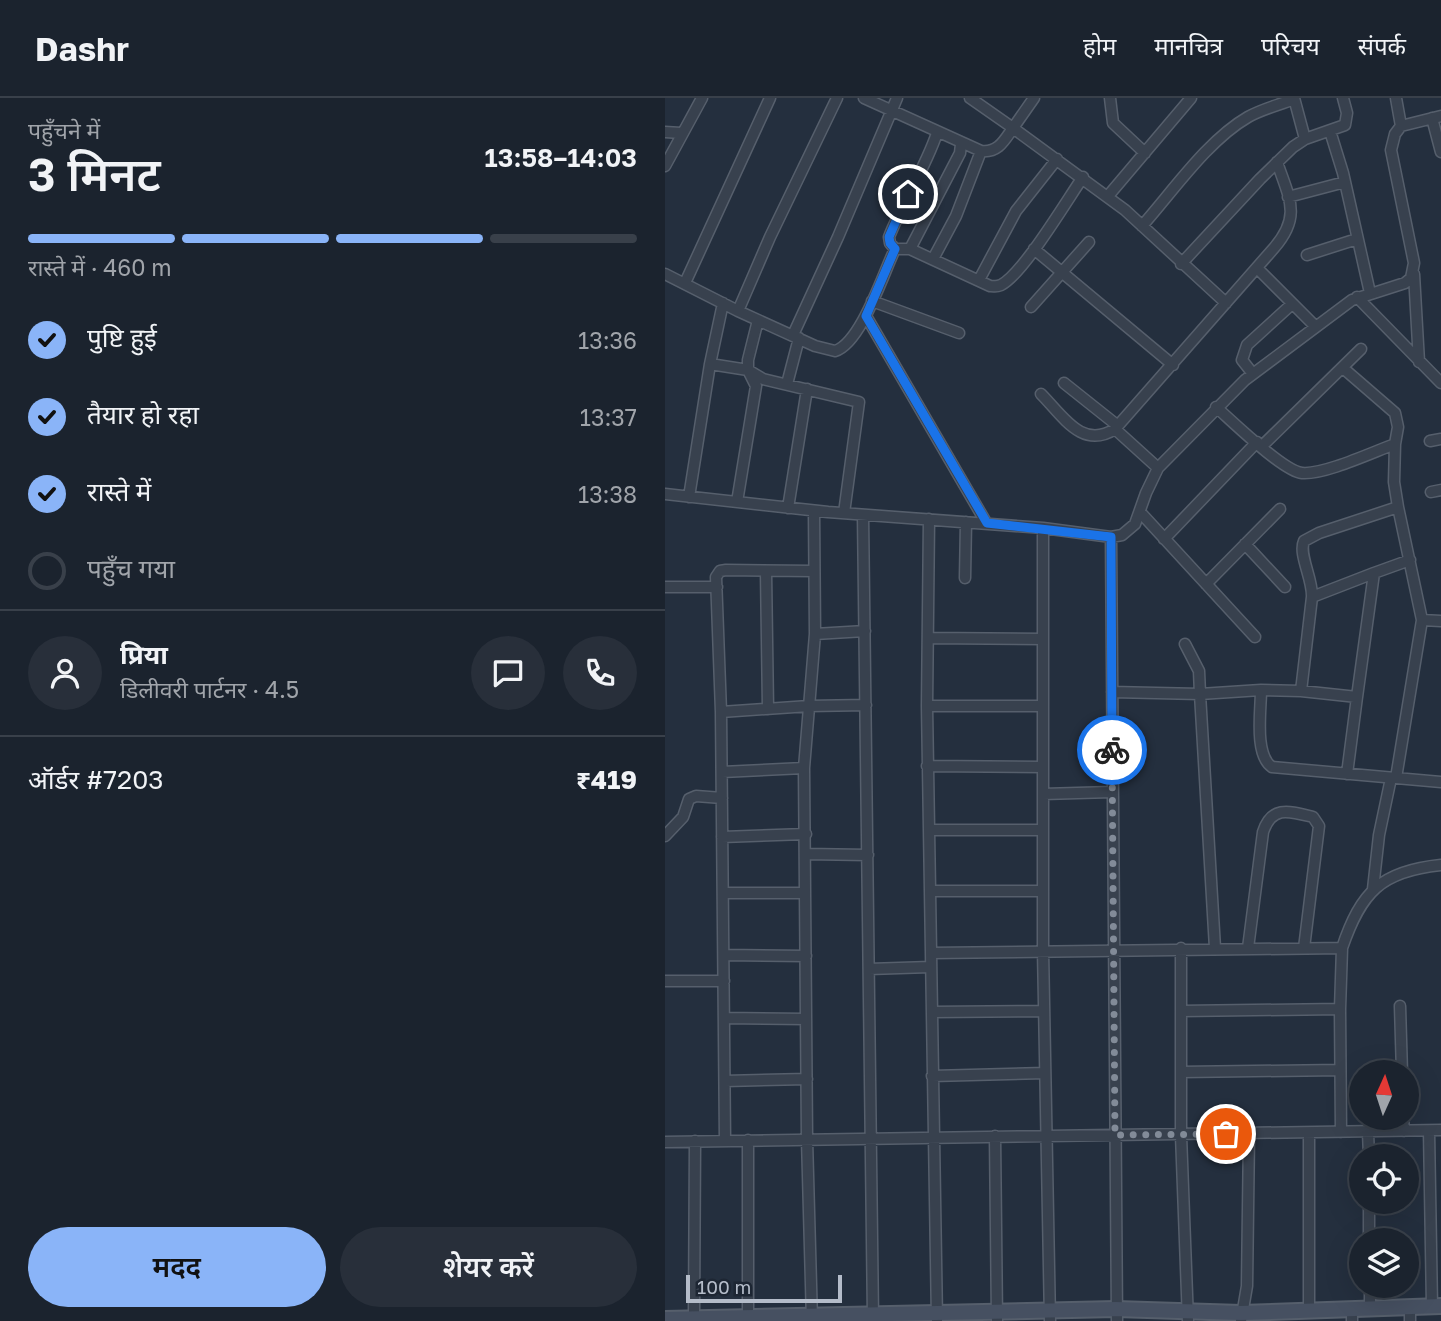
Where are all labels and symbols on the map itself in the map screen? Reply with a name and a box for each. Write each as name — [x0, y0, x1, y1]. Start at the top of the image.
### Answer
pin — [878, 164, 938, 224]
courier — [1077, 715, 1147, 785]
north arrow — [1349, 1060, 1419, 1130]
pin — [1196, 1104, 1256, 1164]
scale bar — [686, 1272, 842, 1304]

